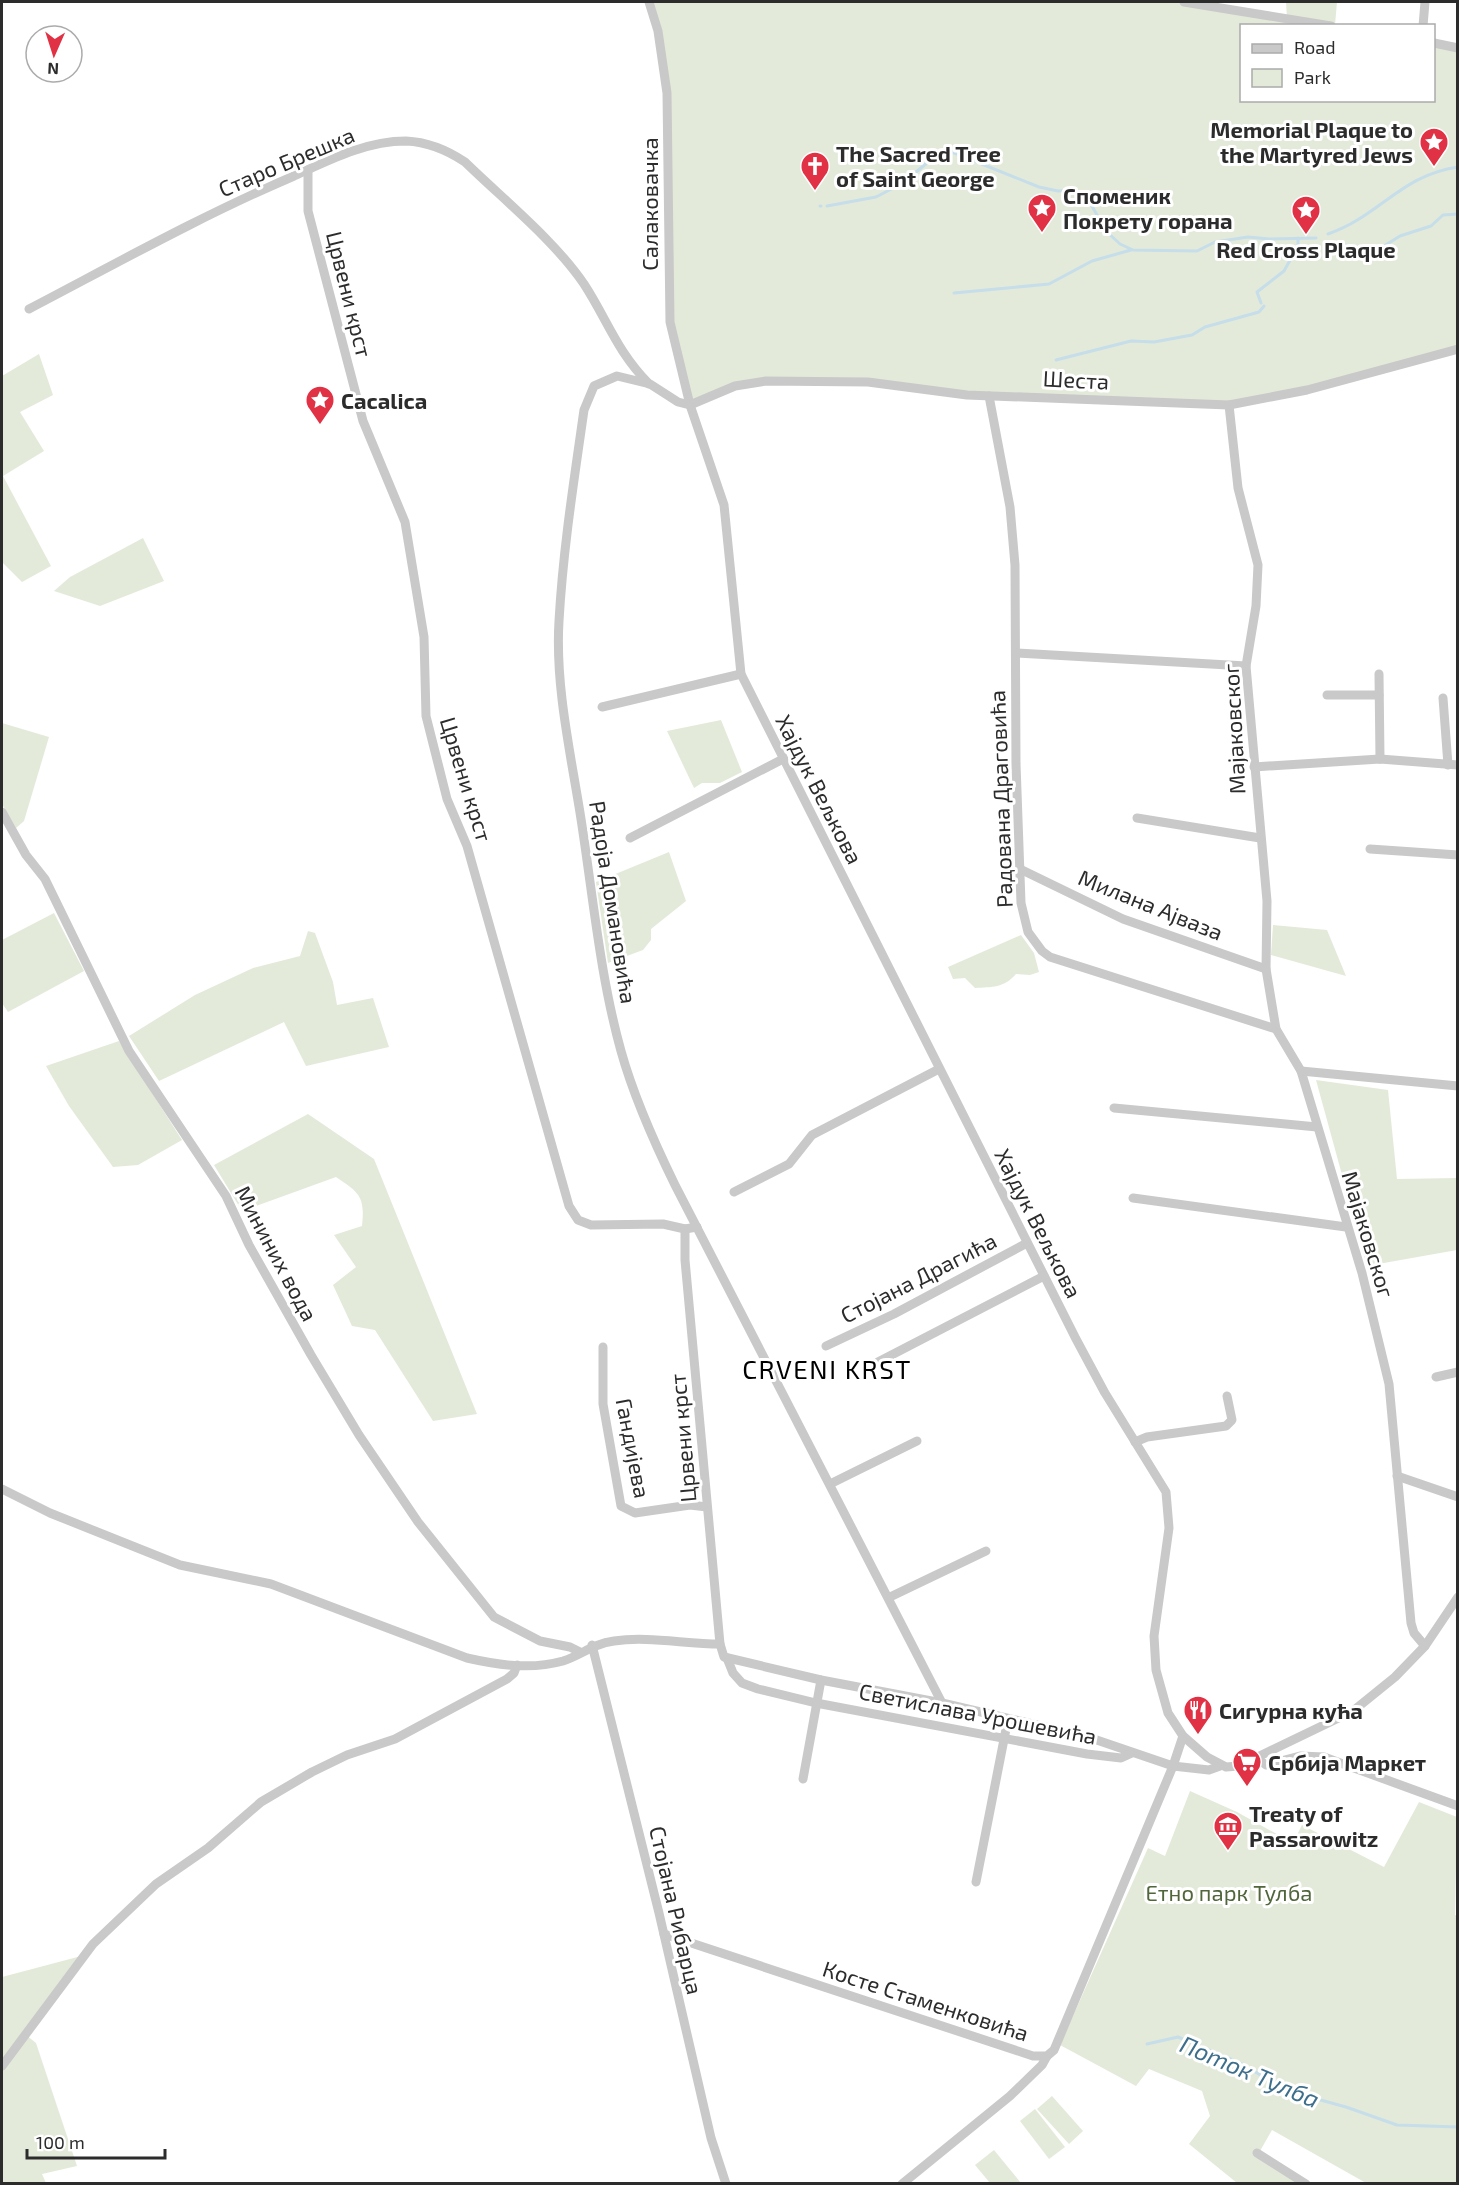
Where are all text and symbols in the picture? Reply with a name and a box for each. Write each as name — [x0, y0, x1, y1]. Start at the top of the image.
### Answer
north arrow — [24, 24, 84, 84]
legend — [1240, 24, 1435, 102]
text: Road — [1294, 36, 1335, 58]
text: N — [47, 60, 59, 79]
text: Park — [1294, 66, 1331, 88]
place label: Memorial Plaque to the Martyred Jews — [1210, 116, 1413, 168]
street label: Старо Брешка — [214, 121, 358, 201]
place icon: Memorial Plaque to the Martyred Jews — [1418, 126, 1450, 168]
street label: Салаковачка — [636, 137, 662, 271]
place label: The Sacred Tree of Saint George — [836, 140, 1001, 191]
church icon: The Sacred Tree of Saint George — [799, 150, 831, 192]
place label: Споменик Покрету горана — [1063, 182, 1233, 233]
place icon: Споменик Покрету горана — [1026, 192, 1058, 234]
place icon: Red Cross Plaque — [1290, 194, 1322, 236]
street label: Црвени крст — [322, 228, 378, 360]
place label: Red Cross Plaque — [1216, 236, 1396, 262]
street label: Шеста — [1042, 364, 1110, 394]
place icon: Cacalica — [304, 384, 336, 426]
place label: Cacalica — [341, 387, 427, 413]
street label: Мајаковског — [1217, 663, 1250, 795]
street label: Радована Драговића — [983, 690, 1017, 908]
street label: Хајдук Вељкова — [770, 710, 869, 868]
street label: Црвени крст — [436, 714, 498, 845]
street label: Радоја Домановића — [584, 799, 643, 1005]
street label: Милана Ајваза — [1075, 863, 1227, 946]
street label: Хајдук Вељкова — [989, 1144, 1088, 1302]
street label: Мајаковског — [1336, 1168, 1401, 1301]
street label: Мининих вода — [230, 1181, 324, 1325]
street label: Стојана Драгића — [836, 1226, 1001, 1328]
district label: CRVENI KRST — [742, 1353, 912, 1384]
street label: Црвени крст — [663, 1372, 701, 1503]
street label: Гандијева — [611, 1396, 656, 1500]
street label: Светислава Урошевића — [857, 1677, 1099, 1749]
restaurant icon: Сигурна кућа — [1182, 1694, 1214, 1736]
place label: Сигурна кућа — [1219, 1697, 1363, 1723]
supermarket icon: Србија Маркет — [1231, 1746, 1263, 1788]
place label: Србија Маркет — [1268, 1749, 1426, 1775]
place label: Treaty of Passarowitz — [1249, 1800, 1378, 1851]
museum icon: Treaty of Passarowitz — [1212, 1810, 1244, 1852]
street label: Стојана Рибарца — [644, 1823, 709, 1997]
park label: Етно парк Тулба — [1145, 1879, 1313, 1906]
street label: Косте Стаменковића — [820, 1954, 1032, 2046]
water label: Поток Тулба — [1176, 2029, 1324, 2113]
scale bar — [27, 2122, 165, 2160]
text: 100 m — [36, 2131, 85, 2153]

